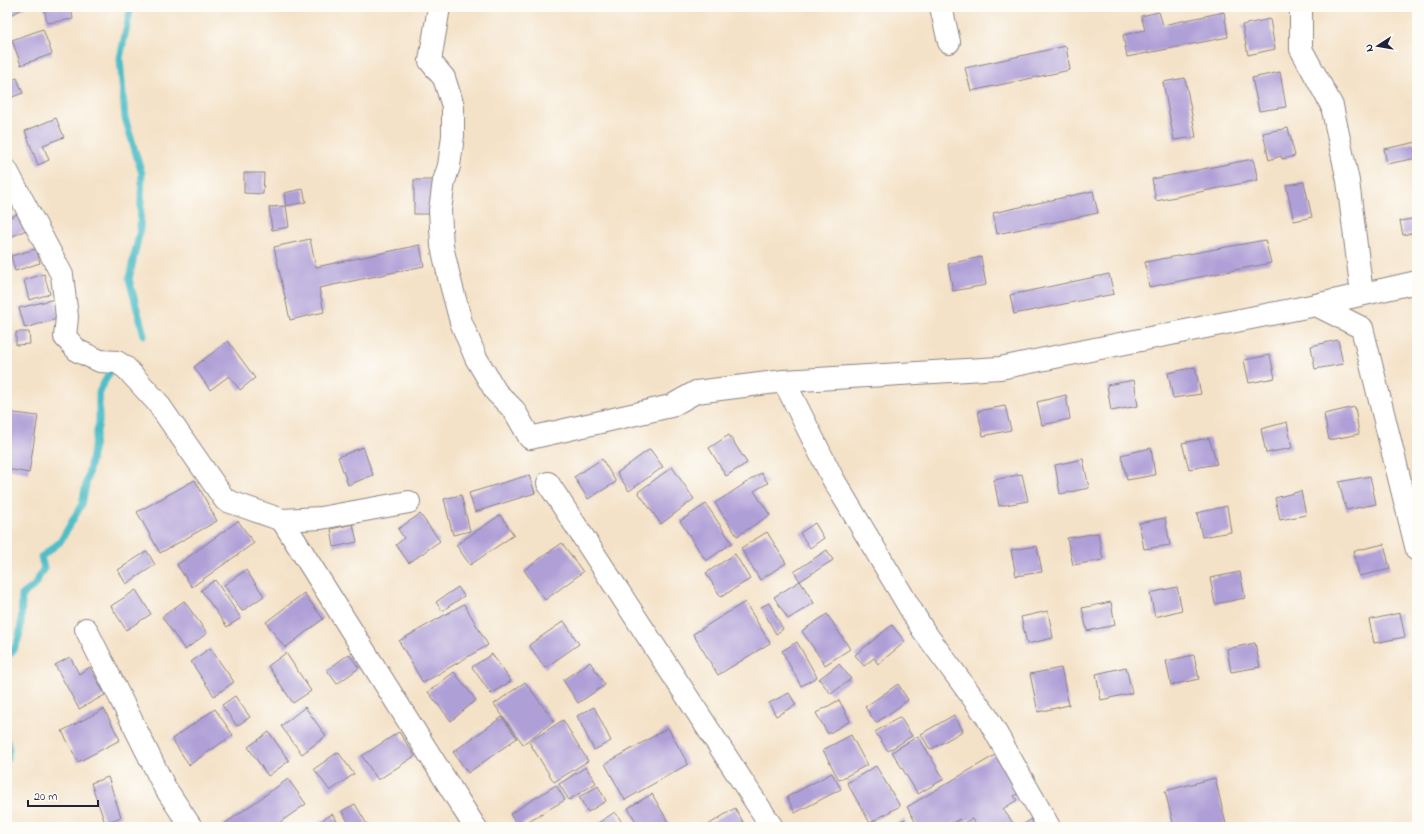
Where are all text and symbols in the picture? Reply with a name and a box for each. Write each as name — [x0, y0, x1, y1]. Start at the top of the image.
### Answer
north arrow — [1358, 26, 1398, 66]
text: N — [1361, 43, 1378, 53]
scale bar — [28, 782, 98, 808]
text: 20 m — [34, 788, 57, 806]

